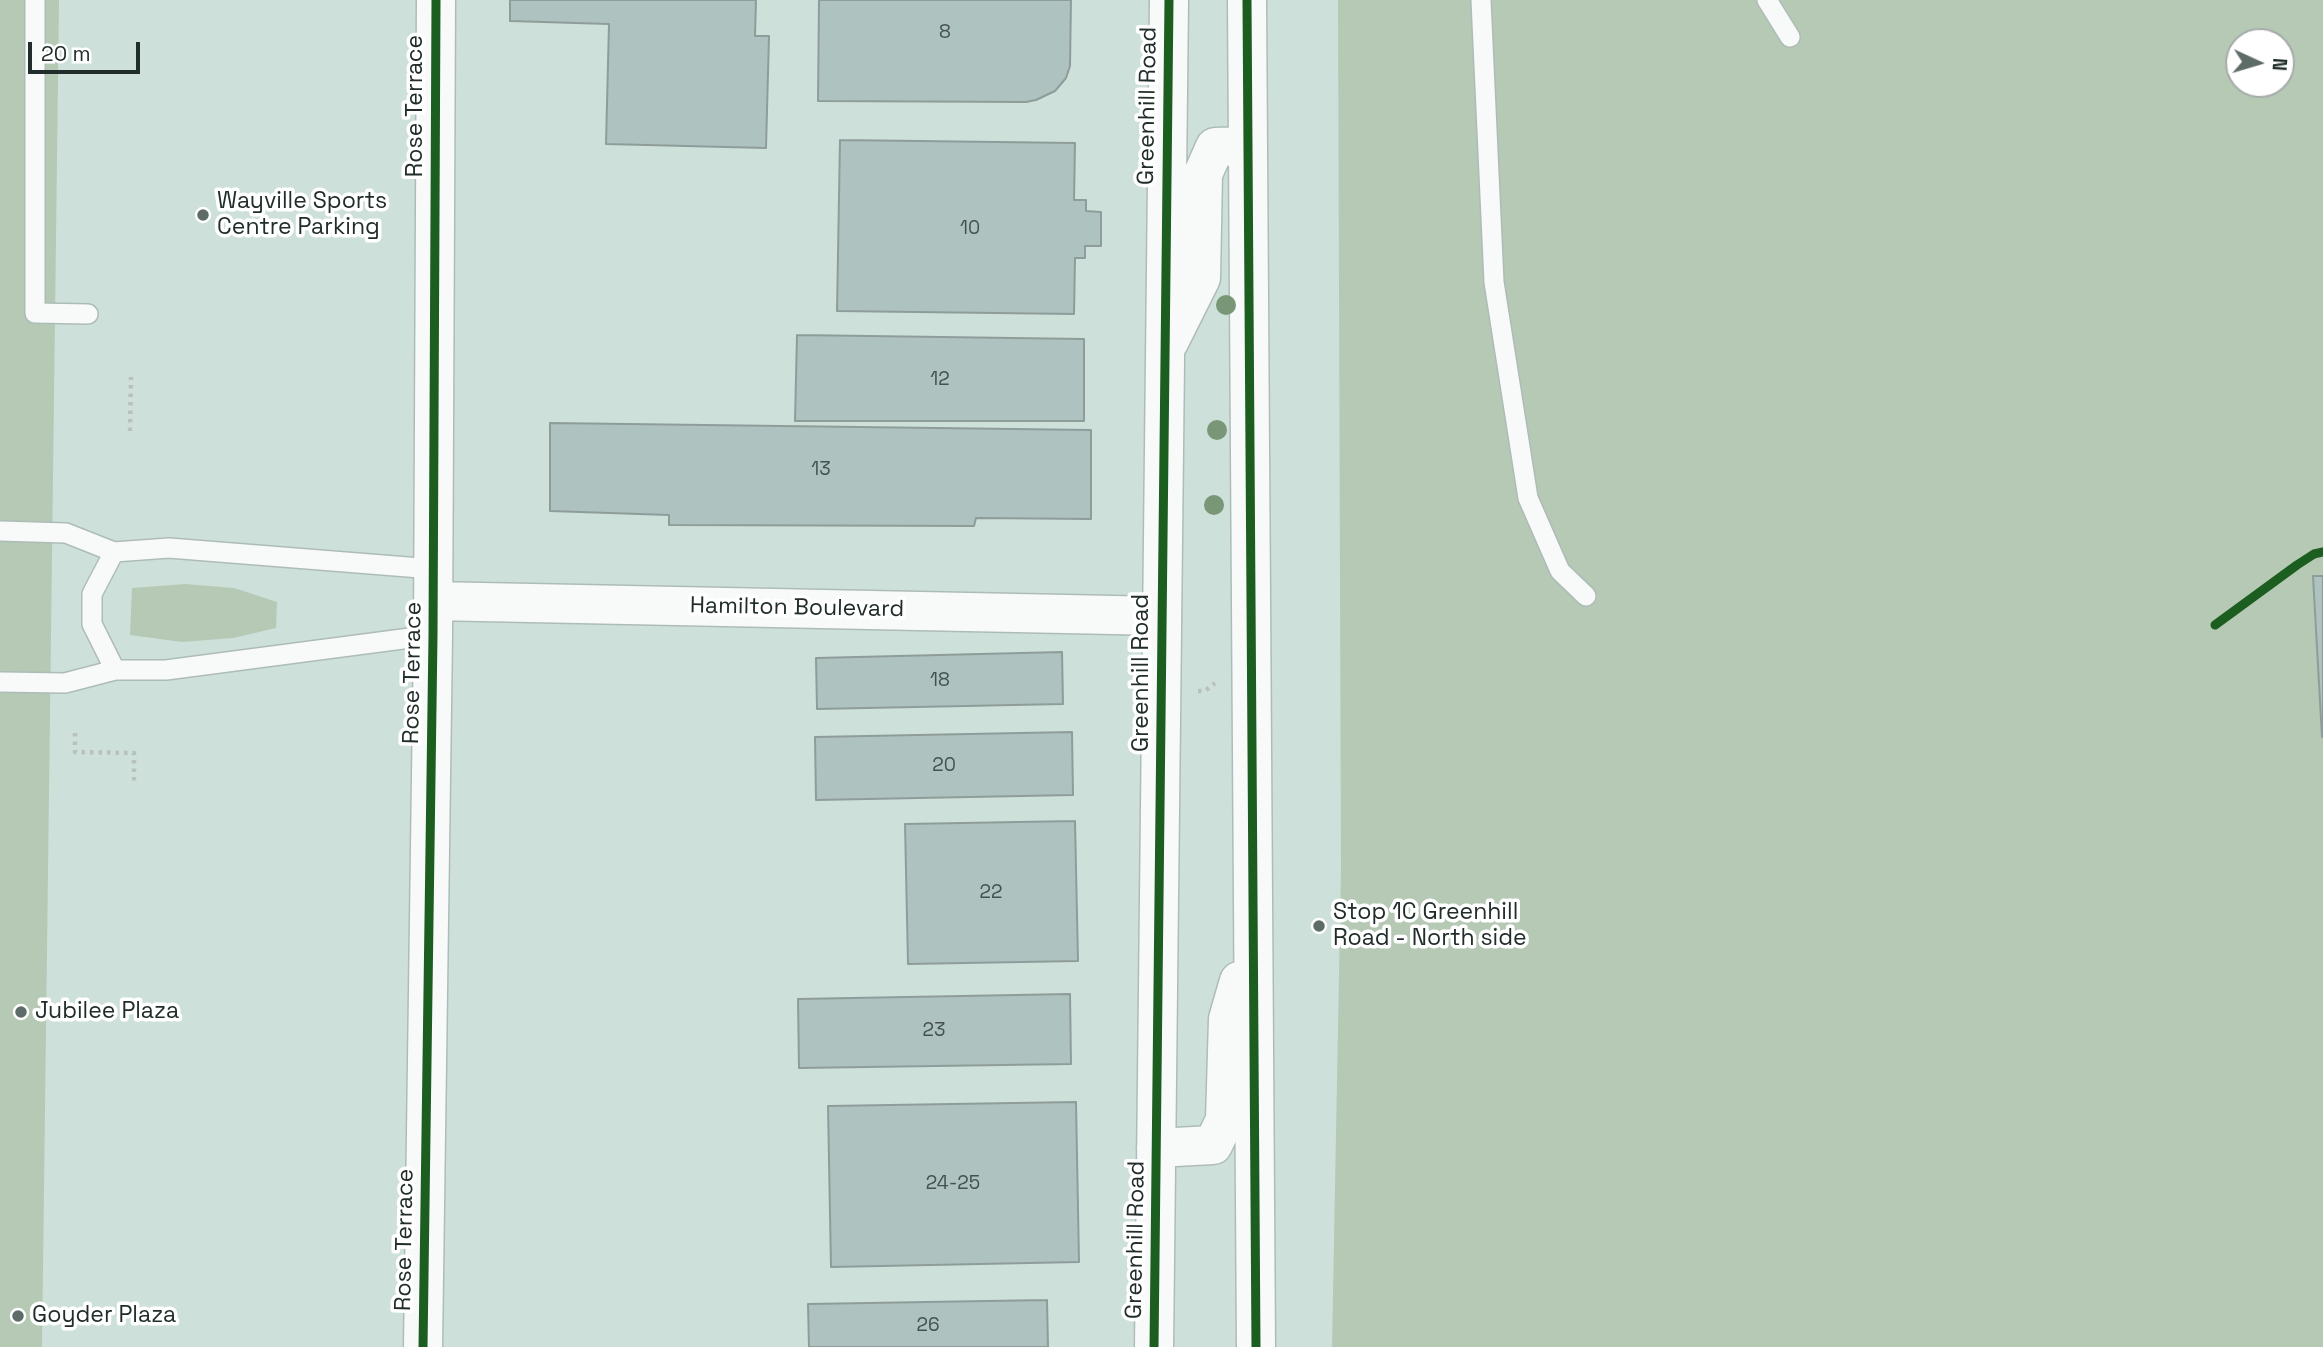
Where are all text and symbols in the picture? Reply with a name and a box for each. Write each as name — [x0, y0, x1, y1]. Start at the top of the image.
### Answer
house number: 8 — [939, 22, 951, 44]
street label: Greenhill Road — [1133, 27, 1163, 185]
scale bar — [32, 28, 144, 72]
north arrow — [2225, 28, 2295, 98]
street label: Rose Terrace — [402, 35, 430, 177]
text: 20 m — [41, 40, 91, 67]
text: N — [2267, 57, 2292, 72]
place label: Wayville Sports Centre Parking — [217, 188, 387, 242]
marker: Wayville Sports Centre Parking — [195, 207, 211, 223]
house number: 10 — [960, 218, 980, 240]
house number: 12 — [930, 369, 950, 391]
house number: 13 — [811, 459, 831, 481]
street label: Hamilton Boulevard — [690, 592, 904, 624]
street label: Greenhill Road — [1128, 594, 1156, 752]
street label: Rose Terrace — [398, 602, 428, 744]
house number: 18 — [930, 670, 950, 692]
house number: 20 — [932, 755, 956, 777]
house number: 22 — [980, 882, 1002, 904]
place label: Stop 1C Greenhill Road - North side — [1333, 899, 1527, 953]
marker: Stop 1C Greenhill Road - North side — [1311, 918, 1327, 934]
place label: Jubilee Plaza — [35, 998, 179, 1026]
marker: Jubilee Plaza — [13, 1004, 29, 1020]
house number: 23 — [923, 1020, 945, 1042]
street label: Greenhill Road — [1121, 1161, 1151, 1319]
street label: Rose Terrace — [390, 1169, 420, 1311]
house number: 24-25 — [926, 1173, 980, 1195]
place label: Goyder Plaza — [32, 1302, 176, 1330]
marker: Goyder Plaza — [10, 1308, 26, 1324]
house number: 26 — [916, 1315, 940, 1337]

